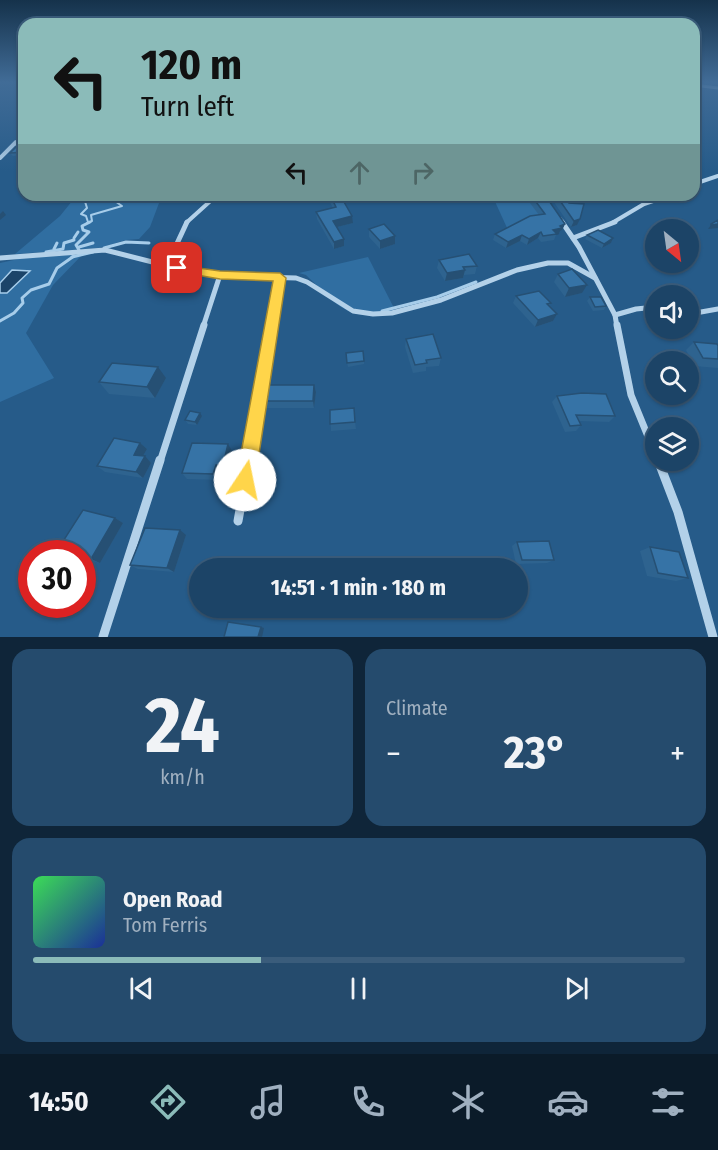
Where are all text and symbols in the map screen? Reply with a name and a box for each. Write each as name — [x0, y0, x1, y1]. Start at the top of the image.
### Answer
text: 120 m — [141, 40, 242, 90]
icon: left — [42, 42, 120, 120]
text: Turn left — [141, 91, 234, 123]
icon: left — [280, 156, 313, 189]
icon: ahead — [343, 156, 376, 189]
icon: right — [406, 156, 439, 189]
north arrow — [645, 219, 699, 273]
map controls — [645, 219, 699, 471]
pin — [151, 242, 202, 293]
icon: arrive — [160, 251, 193, 284]
button: sound — [645, 285, 699, 339]
button: search — [645, 351, 699, 405]
button: layers — [645, 417, 699, 471]
position arrow — [213, 448, 277, 512]
speed limit sign: 30 — [18, 540, 96, 618]
text: 14:51 · 1 min · 180 m — [271, 574, 446, 601]
text: 24 — [145, 679, 220, 773]
text: Climate — [386, 696, 448, 720]
text: 23° — [504, 726, 567, 780]
text: − — [386, 734, 401, 774]
text: + — [670, 734, 685, 774]
text: km/h — [160, 765, 205, 789]
text: Open Road — [123, 886, 223, 913]
text: Tom Ferris — [123, 913, 207, 937]
icon: previous — [125, 972, 158, 1005]
icon: pause — [342, 972, 375, 1005]
icon: next — [560, 972, 593, 1005]
icon: directions — [147, 1081, 189, 1123]
icon: music — [247, 1081, 289, 1123]
icon: phone — [347, 1081, 389, 1123]
icon: climate — [447, 1081, 489, 1123]
icon: car — [547, 1081, 589, 1123]
icon: filters — [647, 1081, 689, 1123]
text: 14:50 — [29, 1086, 89, 1118]

